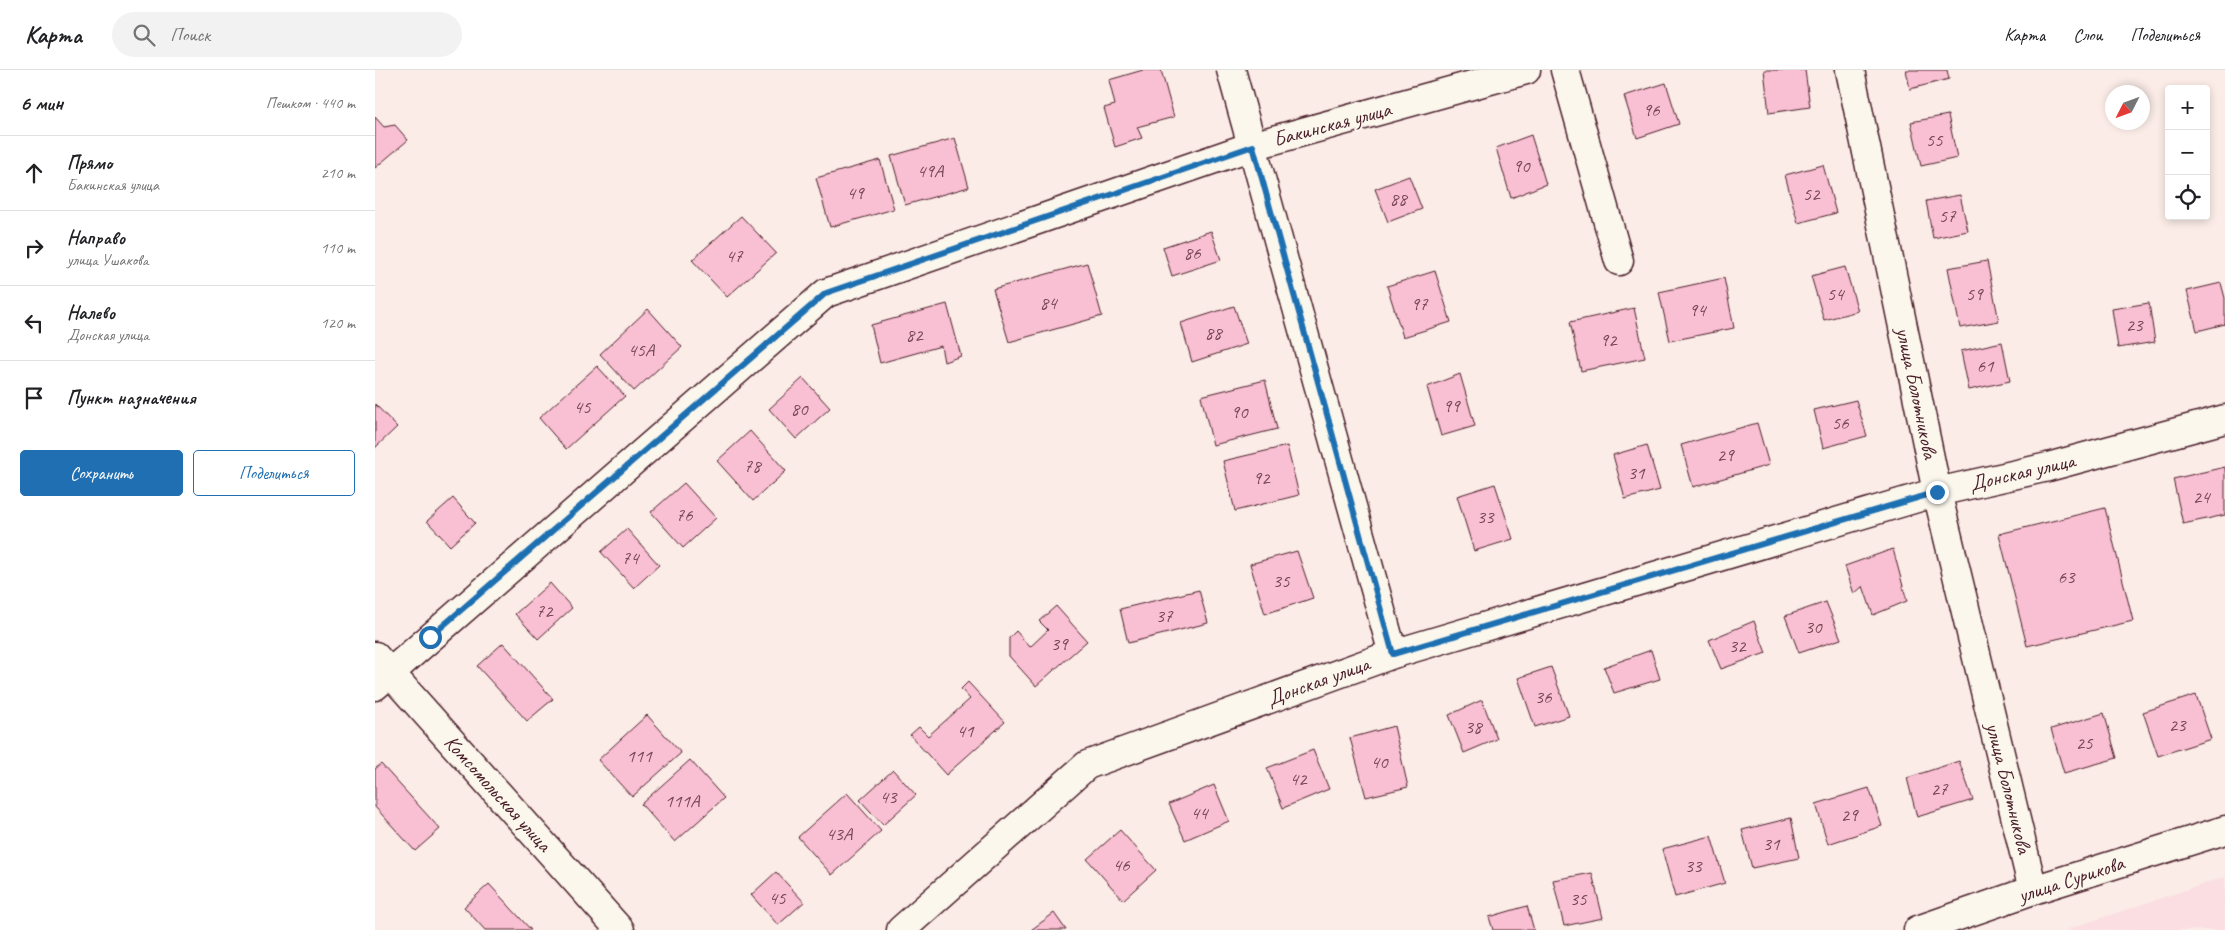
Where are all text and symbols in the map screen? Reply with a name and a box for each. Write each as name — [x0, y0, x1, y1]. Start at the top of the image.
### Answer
search box — [112, 12, 462, 57]
text: Карта — [25, 20, 82, 50]
icon: search — [130, 21, 158, 49]
text: Поиск — [170, 23, 210, 47]
text: Карта — [2004, 24, 2045, 46]
text: Слои — [2073, 24, 2102, 46]
text: Поделиться — [2130, 24, 2200, 46]
north arrow — [2105, 85, 2150, 130]
map controls — [2165, 85, 2210, 220]
button: + — [2165, 85, 2210, 130]
text: 6 мин — [20, 90, 63, 116]
text: Пешком · 440 m — [266, 93, 355, 113]
street label: Бакинская улица — [1270, 95, 1395, 152]
house number: 96 — [1642, 98, 1661, 122]
house number: 55 — [1925, 128, 1944, 152]
button: − — [2165, 130, 2210, 175]
text: Прямо — [67, 151, 112, 175]
house number: 90 — [1512, 154, 1531, 178]
icon: ahead — [20, 159, 48, 187]
house number: 49А — [917, 159, 945, 183]
text: 210 m — [321, 163, 355, 183]
text: Бакинская улица — [67, 175, 159, 195]
button: locate — [2165, 175, 2210, 220]
house number: 49 — [846, 181, 865, 205]
house number: 52 — [1802, 182, 1821, 206]
house number: 88 — [1389, 187, 1409, 211]
house number: 57 — [1938, 204, 1957, 228]
text: Направо — [67, 226, 125, 250]
icon: right — [20, 234, 48, 262]
text: 110 m — [321, 238, 355, 258]
house number: 86 — [1183, 241, 1202, 265]
house number: 47 — [725, 244, 744, 268]
text: улица Ушакова — [67, 250, 148, 270]
house number: 54 — [1826, 282, 1846, 306]
house number: 59 — [1965, 282, 1984, 306]
house number: 84 — [1039, 291, 1059, 315]
house number: 97 — [1410, 292, 1429, 316]
house number: 94 — [1688, 298, 1708, 322]
text: Налево — [67, 301, 115, 325]
icon: left — [20, 309, 48, 337]
text: 120 m — [321, 313, 355, 333]
house number: 23 — [2125, 313, 2144, 337]
house number: 88 — [1204, 321, 1224, 345]
house number: 82 — [905, 323, 924, 347]
street label: улица Болотникова — [1890, 323, 1944, 463]
text: Донская улица — [67, 325, 149, 345]
house number: 92 — [1599, 328, 1618, 352]
house number: 45А — [628, 338, 656, 362]
house number: 61 — [1976, 354, 1995, 378]
icon: arrive — [20, 384, 48, 412]
text: Пункт назначения — [67, 386, 196, 410]
house number: 99 — [1442, 394, 1461, 418]
house number: 45 — [573, 395, 592, 419]
house number: 80 — [790, 397, 809, 421]
house number: 90 — [1230, 400, 1249, 424]
house number: 56 — [1831, 411, 1850, 435]
house number: 29 — [1716, 443, 1735, 467]
street label: Донская улица — [1967, 447, 2080, 497]
button: Сохранить — [20, 450, 183, 496]
button: Поделиться — [193, 450, 355, 496]
house number: 78 — [743, 454, 763, 478]
house number: 31 — [1627, 461, 1646, 485]
house number: 92 — [1252, 466, 1271, 490]
route end — [1926, 481, 1949, 504]
house number: 24 — [2192, 485, 2212, 509]
house number: 76 — [675, 503, 694, 527]
house number: 33 — [1476, 505, 1495, 529]
house number: 74 — [621, 546, 641, 570]
house number: 63 — [2057, 565, 2076, 589]
house number: 35 — [1272, 569, 1291, 593]
house number: 72 — [535, 599, 554, 623]
house number: 37 — [1155, 604, 1174, 628]
house number: 30 — [1804, 615, 1823, 639]
route start — [419, 626, 442, 649]
house number: 39 — [1050, 632, 1069, 656]
house number: 32 — [1728, 634, 1747, 658]
street label: Донская улица — [1263, 650, 1375, 712]
house number: 36 — [1534, 685, 1553, 709]
house number: 23 — [2168, 713, 2187, 737]
house number: 38 — [1464, 715, 1484, 739]
street label: улица Болотникова — [1980, 718, 2038, 858]
house number: 41 — [956, 719, 975, 743]
street label: Комсомольская улица — [439, 729, 558, 858]
house number: 25 — [2075, 731, 2094, 755]
house number: 111 — [626, 744, 653, 768]
house number: 40 — [1370, 750, 1389, 774]
house number: 42 — [1289, 767, 1308, 791]
house number: 27 — [1930, 777, 1949, 801]
house number: 43 — [879, 785, 898, 809]
house number: 111А — [664, 789, 701, 813]
house number: 44 — [1190, 801, 1210, 825]
house number: 29 — [1840, 803, 1859, 827]
house number: 43А — [826, 822, 854, 846]
house number: 31 — [1762, 832, 1781, 856]
street label: улица Сурикова — [2013, 849, 2129, 909]
house number: 46 — [1112, 853, 1131, 877]
house number: 33 — [1684, 854, 1703, 878]
house number: 45 — [768, 886, 787, 910]
house number: 35 — [1569, 887, 1588, 911]

